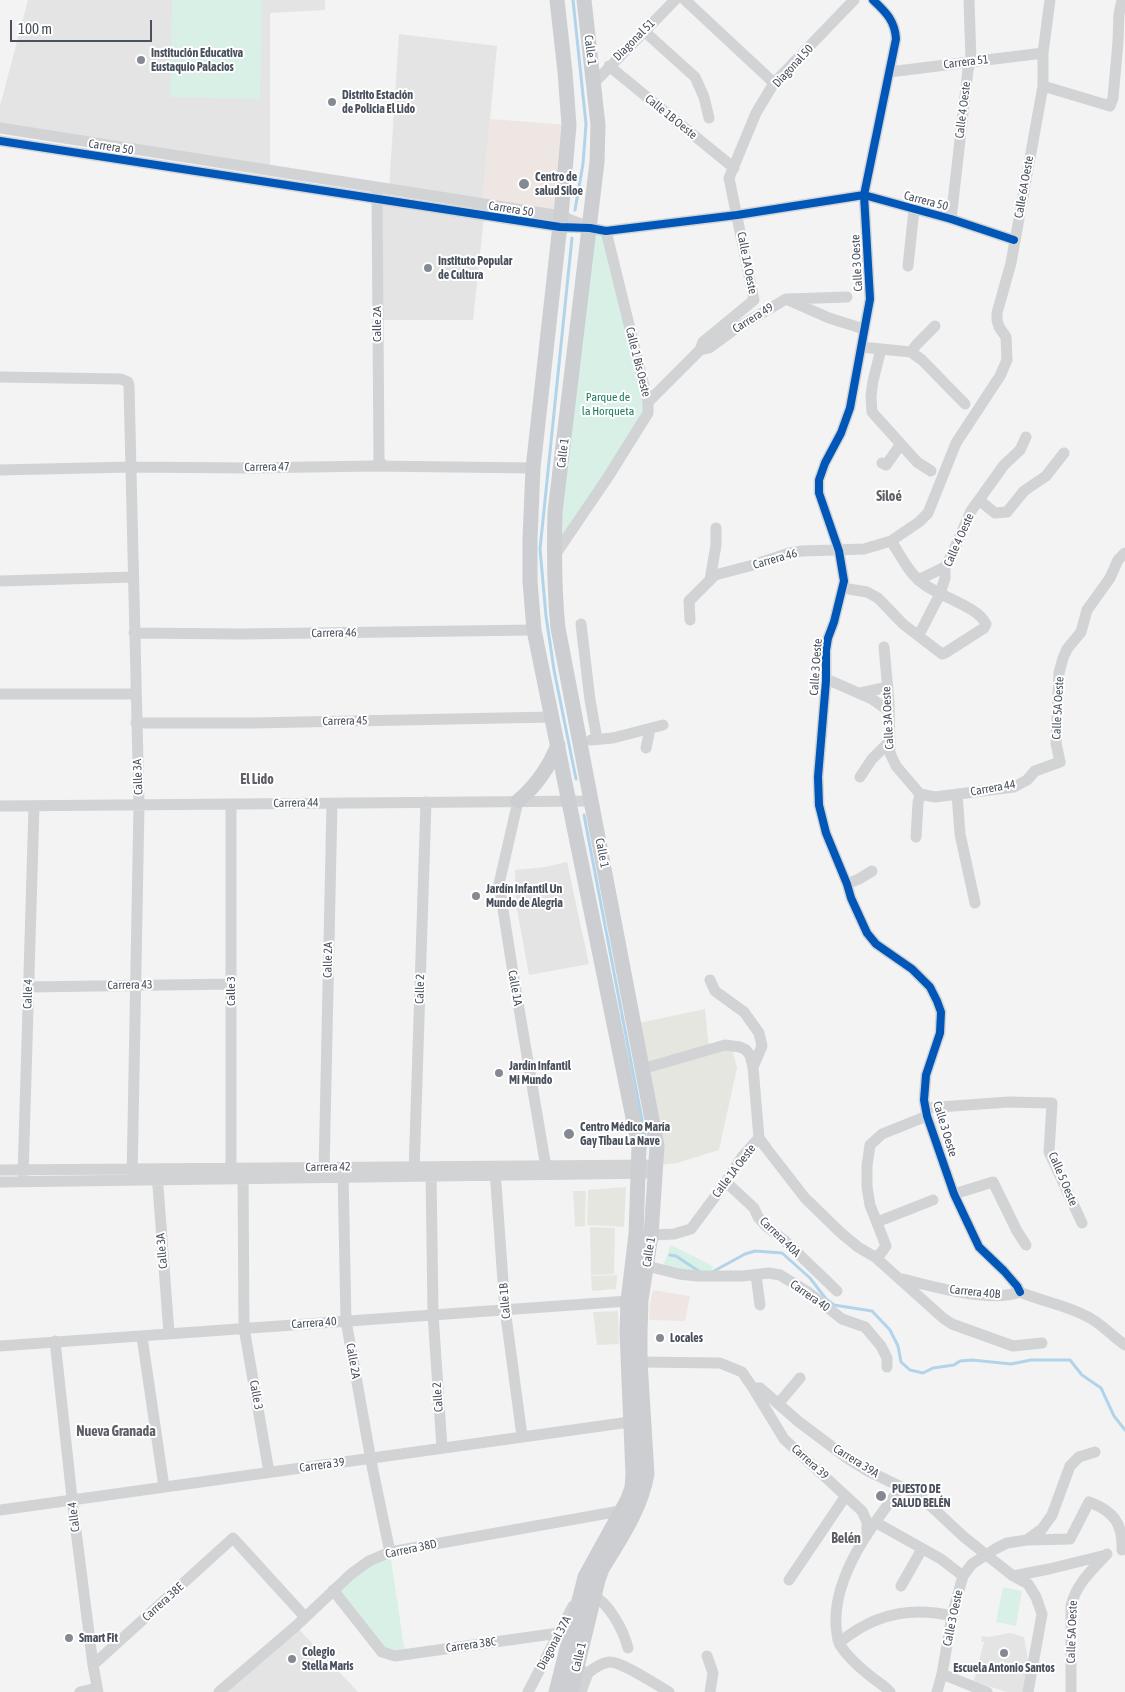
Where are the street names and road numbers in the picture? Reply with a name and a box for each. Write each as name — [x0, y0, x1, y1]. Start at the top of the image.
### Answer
street label: Diagonal 51 — [610, 16, 658, 64]
street label: Calle 1 — [581, 34, 599, 66]
street label: Diagonal 50 — [770, 42, 816, 90]
street label: Carrera 51 — [943, 52, 989, 72]
street label: Calle 4 Oeste — [952, 81, 974, 139]
street label: Calle 1B Oeste — [642, 92, 700, 142]
street label: Carrera 50 — [87, 136, 135, 158]
street label: Calle 6A Oeste — [1011, 155, 1037, 219]
street label: Carrera 50 — [902, 188, 950, 214]
street label: Carrera 50 — [487, 198, 535, 220]
street label: Calle 1A Oeste — [734, 231, 760, 295]
street label: Calle 3 Oeste — [848, 234, 866, 292]
street label: Carrera 49 — [730, 300, 776, 336]
street label: Calle 2A — [370, 306, 384, 342]
street label: Calle 1 Bis Oeste — [622, 326, 654, 398]
street label: Calle 1 — [554, 437, 572, 469]
street label: Carrera 47 — [244, 459, 290, 475]
street label: Calle 4 Oeste — [941, 511, 977, 569]
street label: Carrera 46 — [751, 546, 799, 572]
street label: Carrera 46 — [311, 625, 357, 641]
street label: Calle 3 Oeste — [807, 638, 825, 696]
street label: Calle 5A Oeste — [1049, 676, 1067, 740]
street label: Calle 3A Oeste — [879, 686, 897, 750]
street label: Carrera 45 — [322, 713, 368, 729]
street label: Calle 3A — [130, 759, 146, 795]
street label: Carrera 44 — [969, 777, 1017, 799]
street label: Carrera 44 — [273, 795, 319, 811]
street label: Calle 1 — [592, 837, 612, 869]
street label: Calle 2A — [320, 942, 336, 978]
street label: Calle 1A — [505, 969, 525, 1007]
street label: Calle 2 — [412, 974, 428, 1004]
street label: Calle 3 — [224, 976, 238, 1006]
street label: Carrera 43 — [107, 977, 153, 993]
street label: Calle 4 — [20, 979, 36, 1009]
street label: Calle 3 Oeste — [930, 1100, 960, 1158]
street label: Calle 1A Oeste — [709, 1142, 759, 1200]
street label: Calle 5 Oeste — [1045, 1150, 1081, 1208]
street label: Carrera 42 — [305, 1159, 351, 1175]
street label: Carrera 40A — [757, 1214, 803, 1260]
street label: Calle 3A — [153, 1233, 171, 1269]
street label: Calle 1 — [640, 1236, 658, 1268]
street label: Carrera 40 — [787, 1277, 833, 1315]
street label: Carrera 40B — [949, 1282, 1001, 1302]
street label: Calle 1B — [496, 1283, 514, 1319]
street label: Carrera 40 — [291, 1314, 337, 1332]
street label: Calle 2A — [343, 1342, 363, 1380]
street label: Calle 3 — [246, 1379, 266, 1411]
street label: Calle 2 — [430, 1382, 446, 1412]
street label: Carrera 39 — [788, 1441, 832, 1483]
street label: Carrera 39A — [830, 1441, 882, 1481]
street label: Carrera 39 — [299, 1455, 345, 1475]
street label: Calle 4 — [65, 1501, 83, 1533]
street label: Carrera 38D — [384, 1537, 438, 1561]
street label: Carrera 38E — [139, 1580, 187, 1624]
street label: Calle 3 Oeste — [940, 1589, 966, 1647]
street label: Calle 5A Oeste — [1064, 1600, 1080, 1664]
street label: Diagonal 37A — [534, 1614, 574, 1672]
street label: Carrera 38C — [445, 1634, 497, 1656]
street label: Calle 1 — [569, 1641, 589, 1673]

